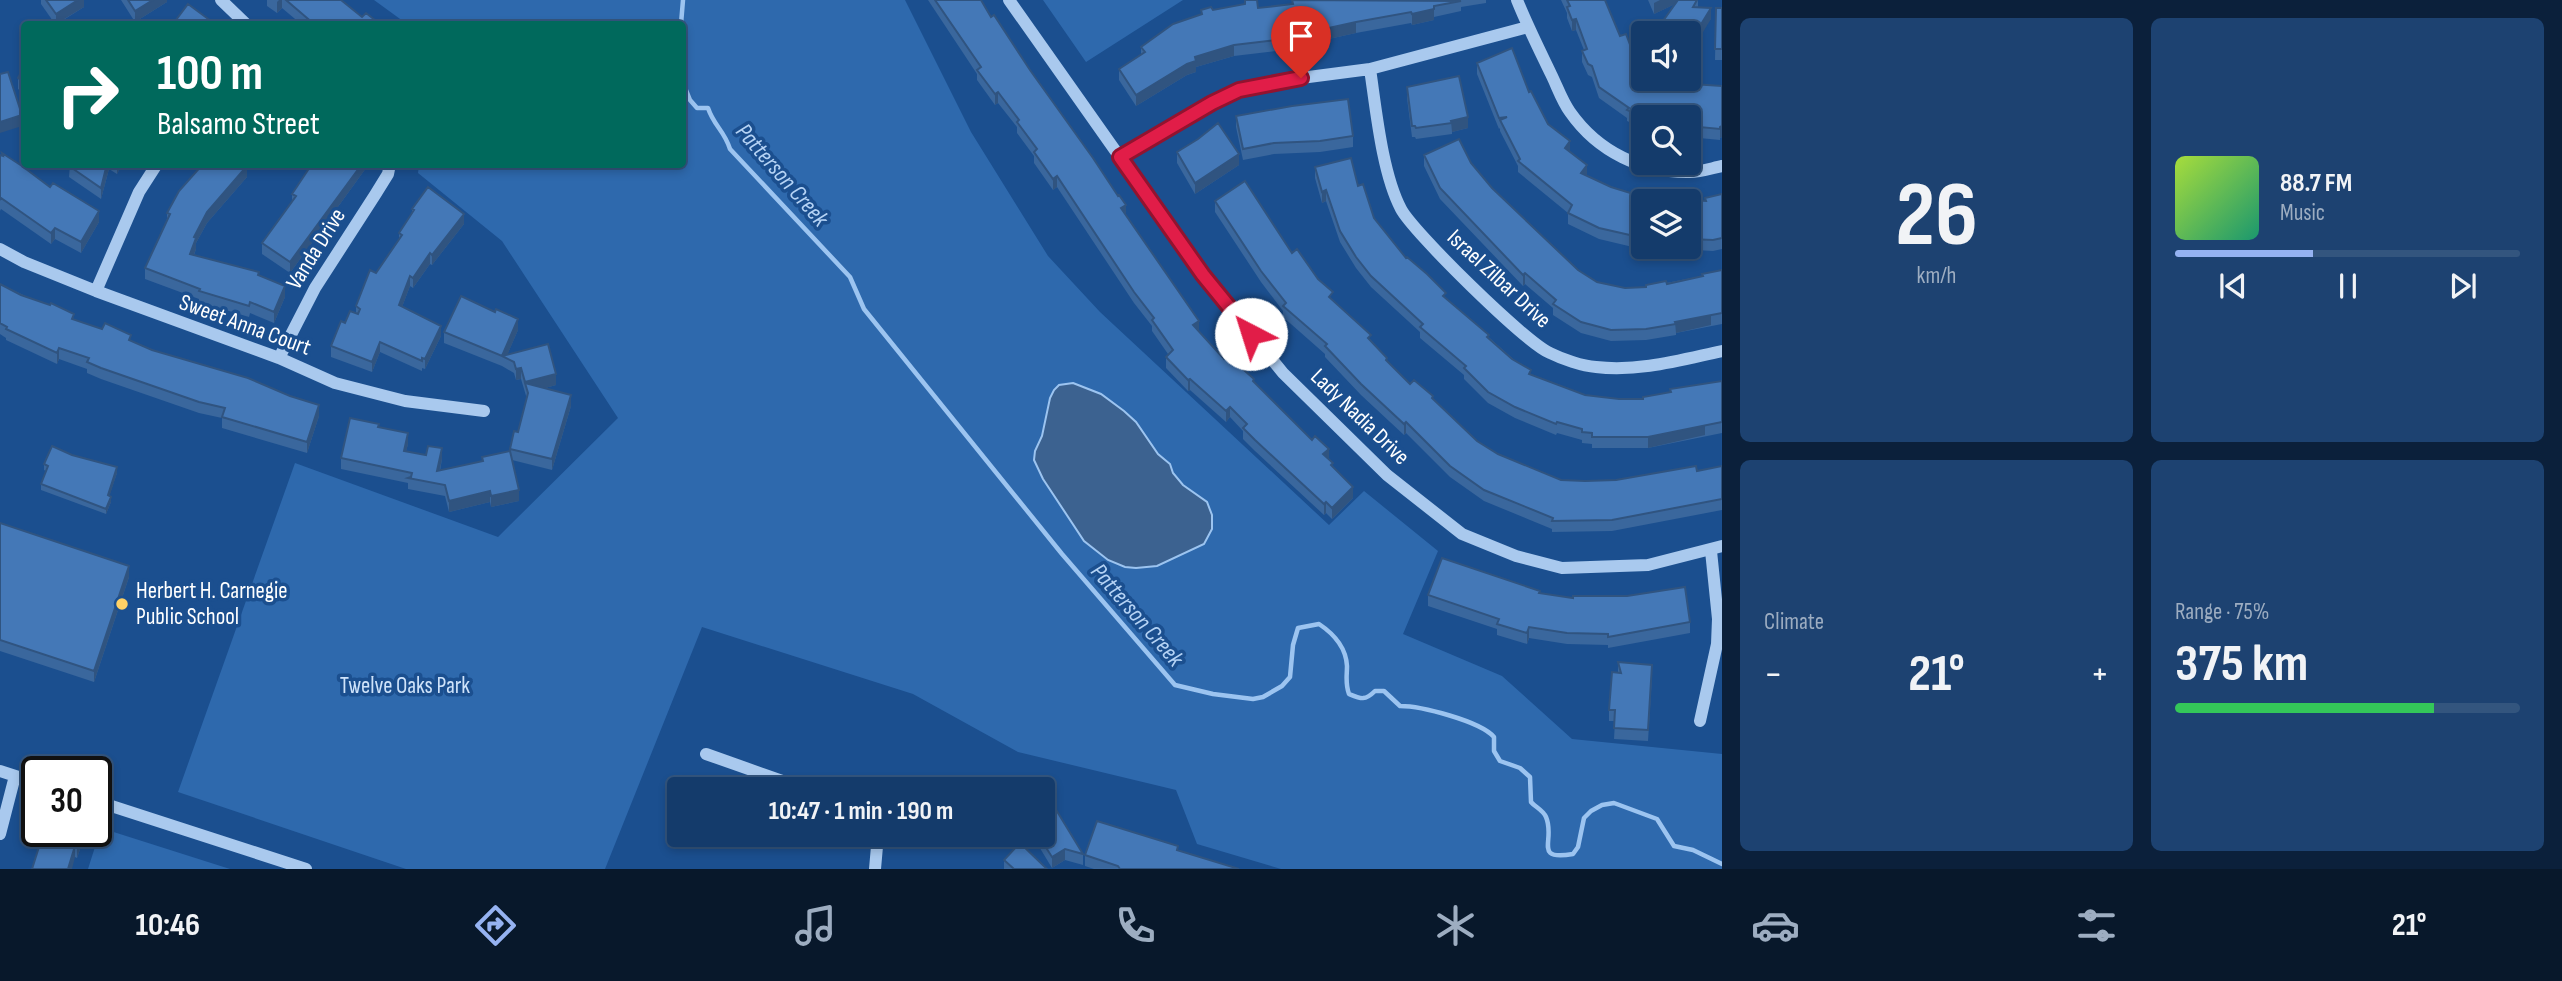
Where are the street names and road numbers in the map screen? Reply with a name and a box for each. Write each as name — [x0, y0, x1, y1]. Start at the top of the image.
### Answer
street label: Vanda Drive — [280, 203, 352, 295]
street label: Israel Zilbar Drive — [1441, 224, 1557, 334]
street label: Sweet Anna Court — [175, 288, 315, 362]
street label: Lady Nadia Drive — [1305, 363, 1415, 471]

